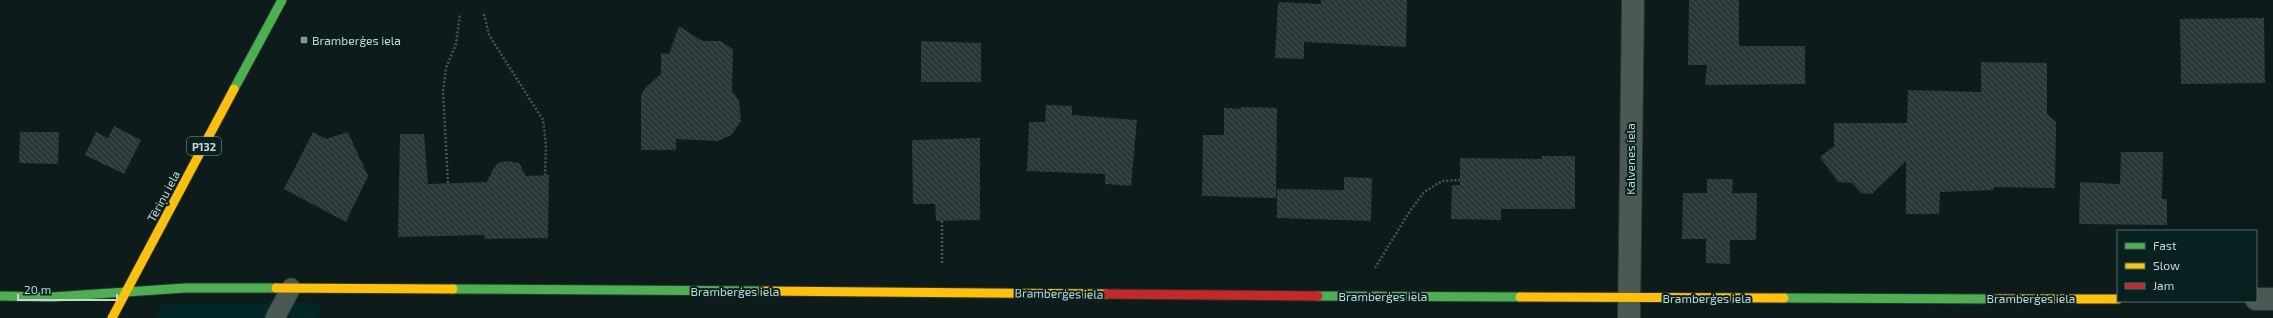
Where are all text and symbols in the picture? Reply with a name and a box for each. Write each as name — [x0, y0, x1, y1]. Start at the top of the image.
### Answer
place label: Bramberģes iela — [312, 33, 401, 47]
marker: Bramberģes iela — [299, 35, 309, 45]
street label: Kalvenes iela — [1623, 123, 1637, 195]
road number: P132 — [187, 137, 221, 155]
street label: Tēriņu iela — [144, 168, 184, 225]
legend — [2117, 230, 2257, 302]
text: Fast — [2153, 238, 2177, 252]
text: Slow — [2153, 258, 2180, 272]
scale bar — [18, 276, 117, 302]
text: Jam — [2153, 278, 2174, 292]
text: 20 m — [24, 282, 51, 296]
street label: Bramberģes iela — [691, 284, 779, 298]
street label: Bramberģes iela — [1014, 285, 1104, 301]
street label: Bramberģes iela — [1339, 289, 1427, 303]
street label: Bramberģes iela — [1663, 291, 1751, 305]
street label: Bramberģes iela — [1987, 291, 2075, 305]

